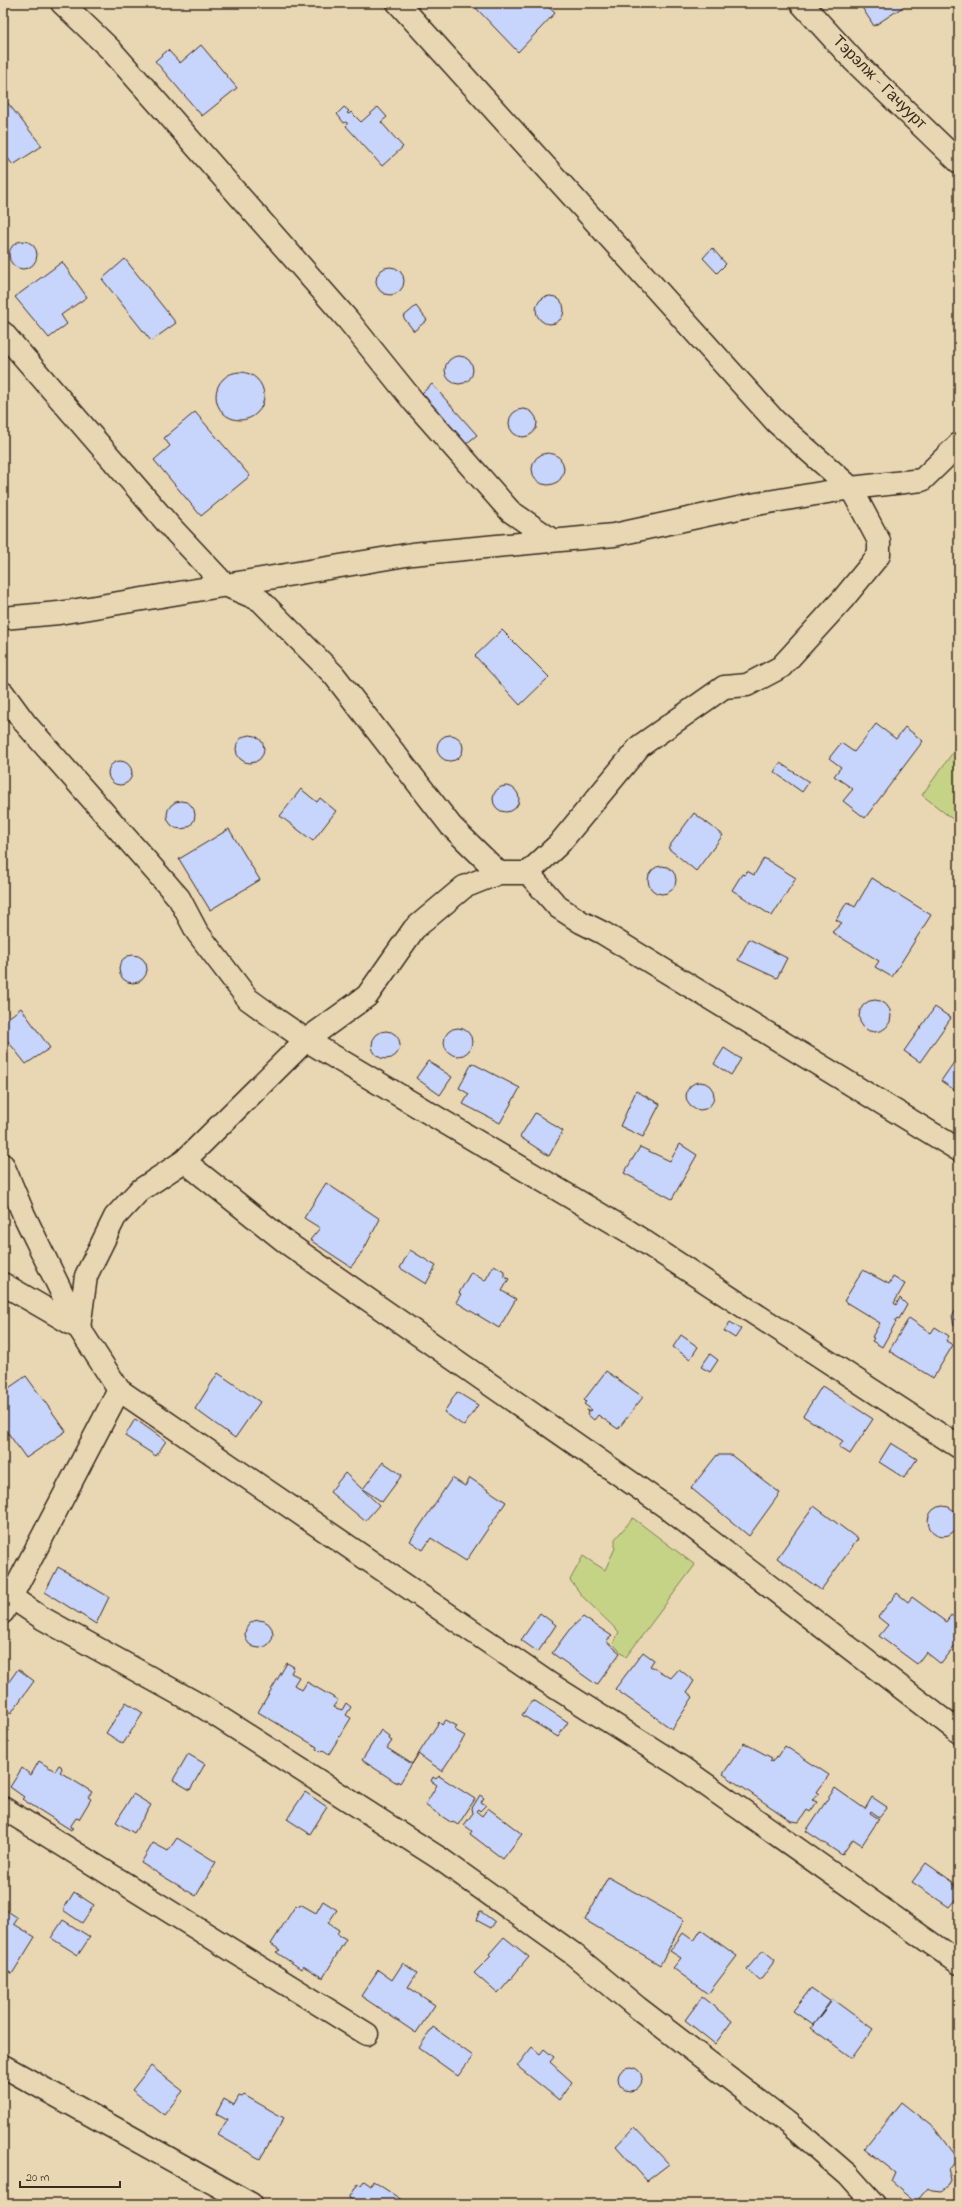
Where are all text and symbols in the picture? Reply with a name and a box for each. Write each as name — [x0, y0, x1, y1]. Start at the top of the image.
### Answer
street label: Тэрэлж - Гачуурт — [826, 30, 932, 136]
scale bar — [20, 2163, 120, 2189]
text: 20 m — [26, 2169, 49, 2187]

